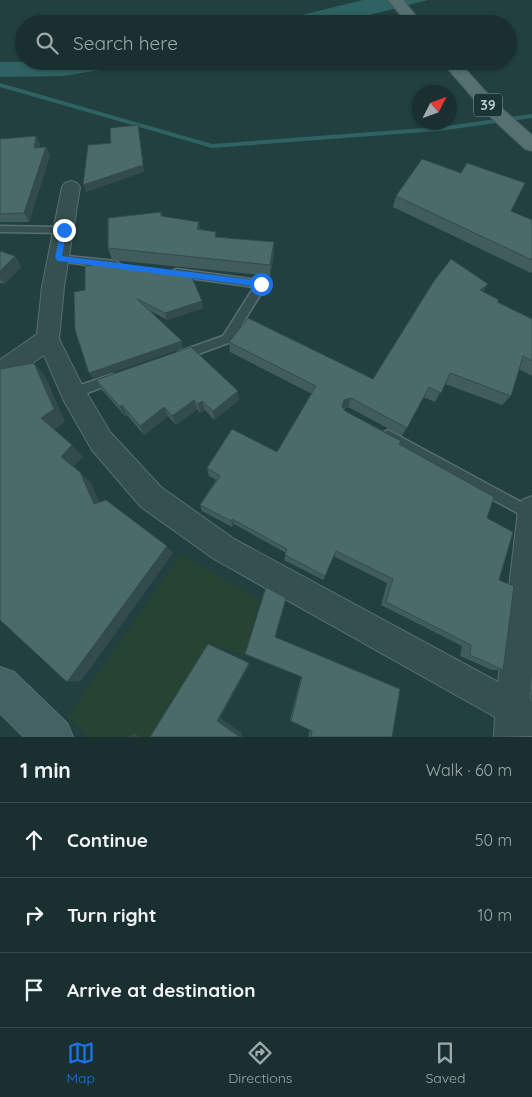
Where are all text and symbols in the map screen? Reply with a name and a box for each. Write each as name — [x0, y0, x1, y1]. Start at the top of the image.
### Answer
search box — [15, 15, 517, 70]
icon: search — [33, 29, 61, 57]
text: Search here — [73, 31, 178, 55]
north arrow — [412, 85, 457, 130]
road number: 39 — [474, 94, 502, 116]
route end — [53, 219, 76, 242]
route start — [250, 273, 273, 296]
text: 1 min — [20, 757, 71, 783]
text: Walk · 60 m — [426, 760, 512, 780]
icon: ahead — [20, 826, 48, 854]
text: Continue — [67, 828, 148, 852]
text: 50 m — [475, 830, 512, 850]
icon: right — [20, 901, 48, 929]
text: Turn right — [67, 903, 156, 927]
text: 10 m — [478, 905, 512, 925]
icon: arrive — [20, 976, 48, 1004]
text: Arrive at destination — [67, 978, 256, 1002]
tab: Map — [67, 1039, 95, 1087]
tab: Directions — [228, 1039, 292, 1087]
tab: Saved — [425, 1039, 465, 1087]

